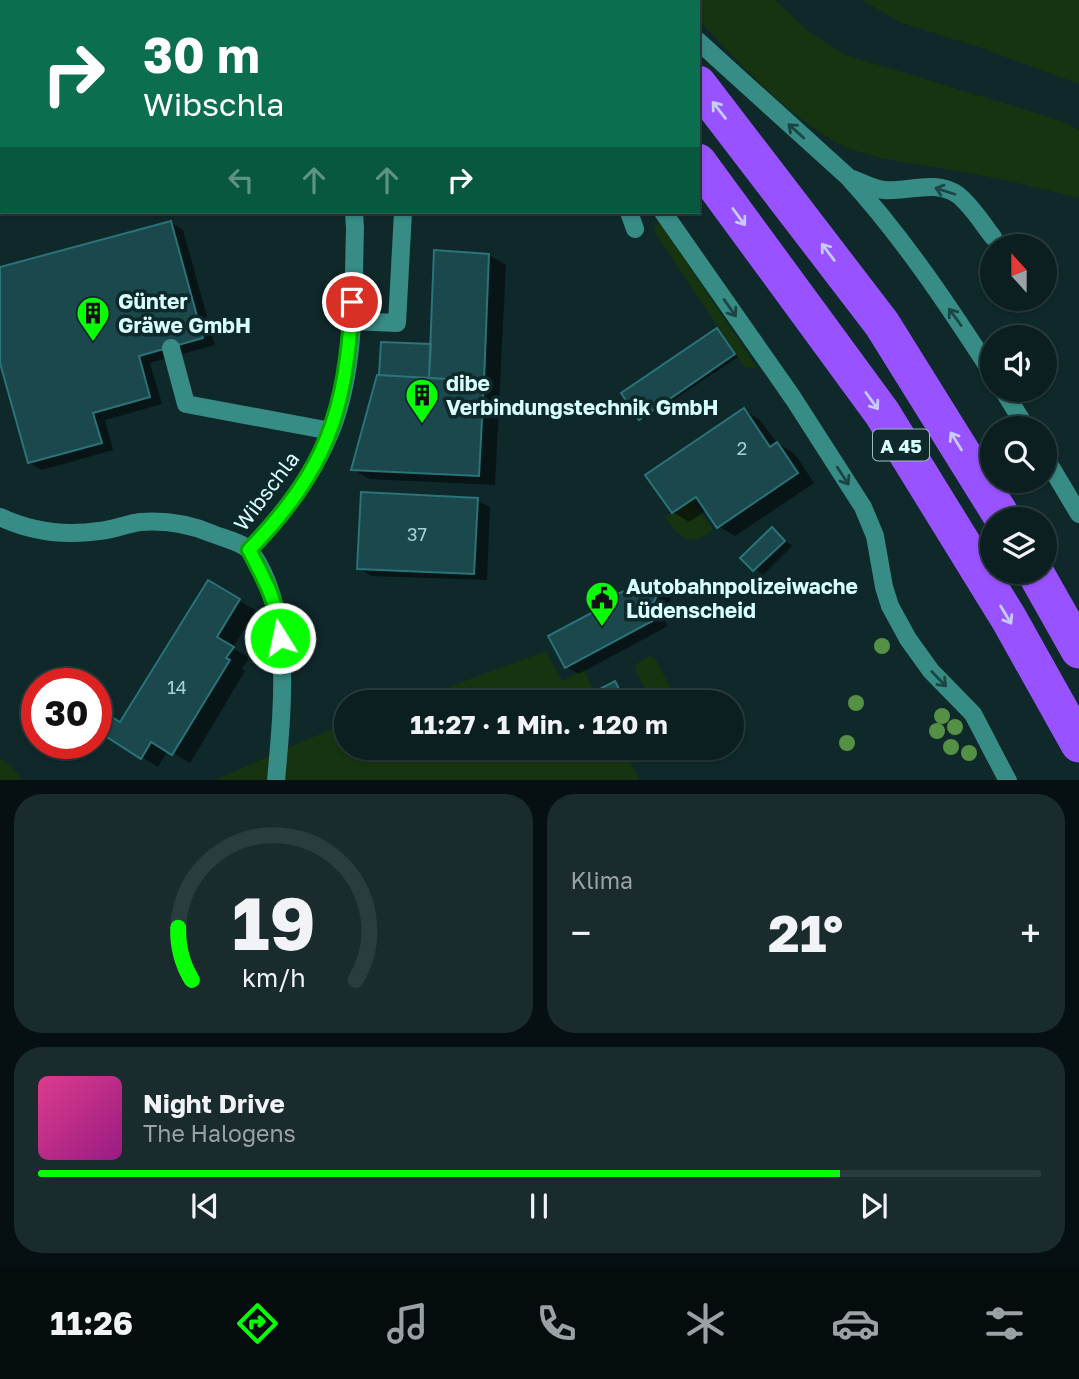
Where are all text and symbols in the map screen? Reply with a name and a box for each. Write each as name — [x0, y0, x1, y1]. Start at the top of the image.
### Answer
text: 30 m — [143, 25, 260, 84]
icon: right — [28, 28, 119, 119]
text: Wibschla — [143, 85, 284, 123]
one-way arrow — [711, 102, 726, 120]
one-way arrow — [787, 123, 805, 139]
icon: left — [222, 161, 260, 199]
icon: ahead — [295, 161, 333, 199]
icon: ahead — [368, 161, 406, 199]
icon: right — [441, 161, 479, 199]
one-way arrow — [934, 184, 956, 196]
one-way arrow — [732, 207, 746, 226]
north arrow — [980, 234, 1057, 312]
map controls — [980, 234, 1057, 584]
one-way arrow — [821, 243, 836, 262]
pin — [322, 272, 382, 332]
icon: arrive — [333, 283, 371, 321]
place label: Günter Gräwe GmbH — [118, 288, 251, 338]
building icon: Günter Gräwe GmbH — [74, 294, 112, 343]
one-way arrow — [723, 298, 737, 317]
one-way arrow — [948, 307, 963, 326]
button: sound — [980, 325, 1057, 402]
place label: dibe Verbindungstechnik GmbH — [446, 370, 718, 420]
building icon: dibe Verbindungstechnik GmbH — [403, 376, 441, 425]
one-way arrow — [865, 391, 880, 410]
button: search — [980, 416, 1057, 493]
road number: A 45 — [873, 430, 929, 460]
one-way arrow — [948, 431, 962, 451]
house number: 2 — [737, 437, 747, 459]
street label: Wibschla — [228, 446, 304, 536]
one-way arrow — [836, 466, 851, 485]
button: layers — [980, 507, 1057, 584]
house number: 37 — [407, 523, 427, 545]
place label: Autobahnpolizeiwache Lüdenscheid — [626, 573, 858, 623]
public building icon: Autobahnpolizeiwache Lüdenscheid — [583, 579, 621, 628]
position arrow — [243, 601, 317, 675]
one-way arrow — [999, 604, 1013, 624]
speed limit sign: 30 — [21, 668, 112, 759]
one-way arrow — [930, 670, 947, 687]
house number: 14 — [167, 676, 187, 698]
text: 11:27 · 1 Min. · 120 m — [410, 709, 668, 740]
text: Klima — [571, 866, 633, 894]
text: 19 — [231, 879, 315, 966]
text: 21° — [768, 901, 843, 963]
text: − — [571, 910, 591, 955]
text: + — [1020, 910, 1041, 955]
text: km/h — [241, 961, 305, 992]
text: Night Drive — [143, 1088, 285, 1119]
text: The Halogens — [143, 1119, 296, 1147]
icon: previous — [186, 1187, 224, 1225]
icon: pause — [520, 1187, 558, 1225]
icon: next — [855, 1187, 893, 1225]
icon: directions — [233, 1299, 282, 1348]
icon: music — [383, 1299, 432, 1348]
icon: phone — [532, 1299, 581, 1348]
icon: climate — [681, 1299, 730, 1348]
icon: car — [831, 1299, 880, 1348]
icon: filters — [980, 1299, 1029, 1348]
text: 11:26 — [50, 1304, 133, 1342]

